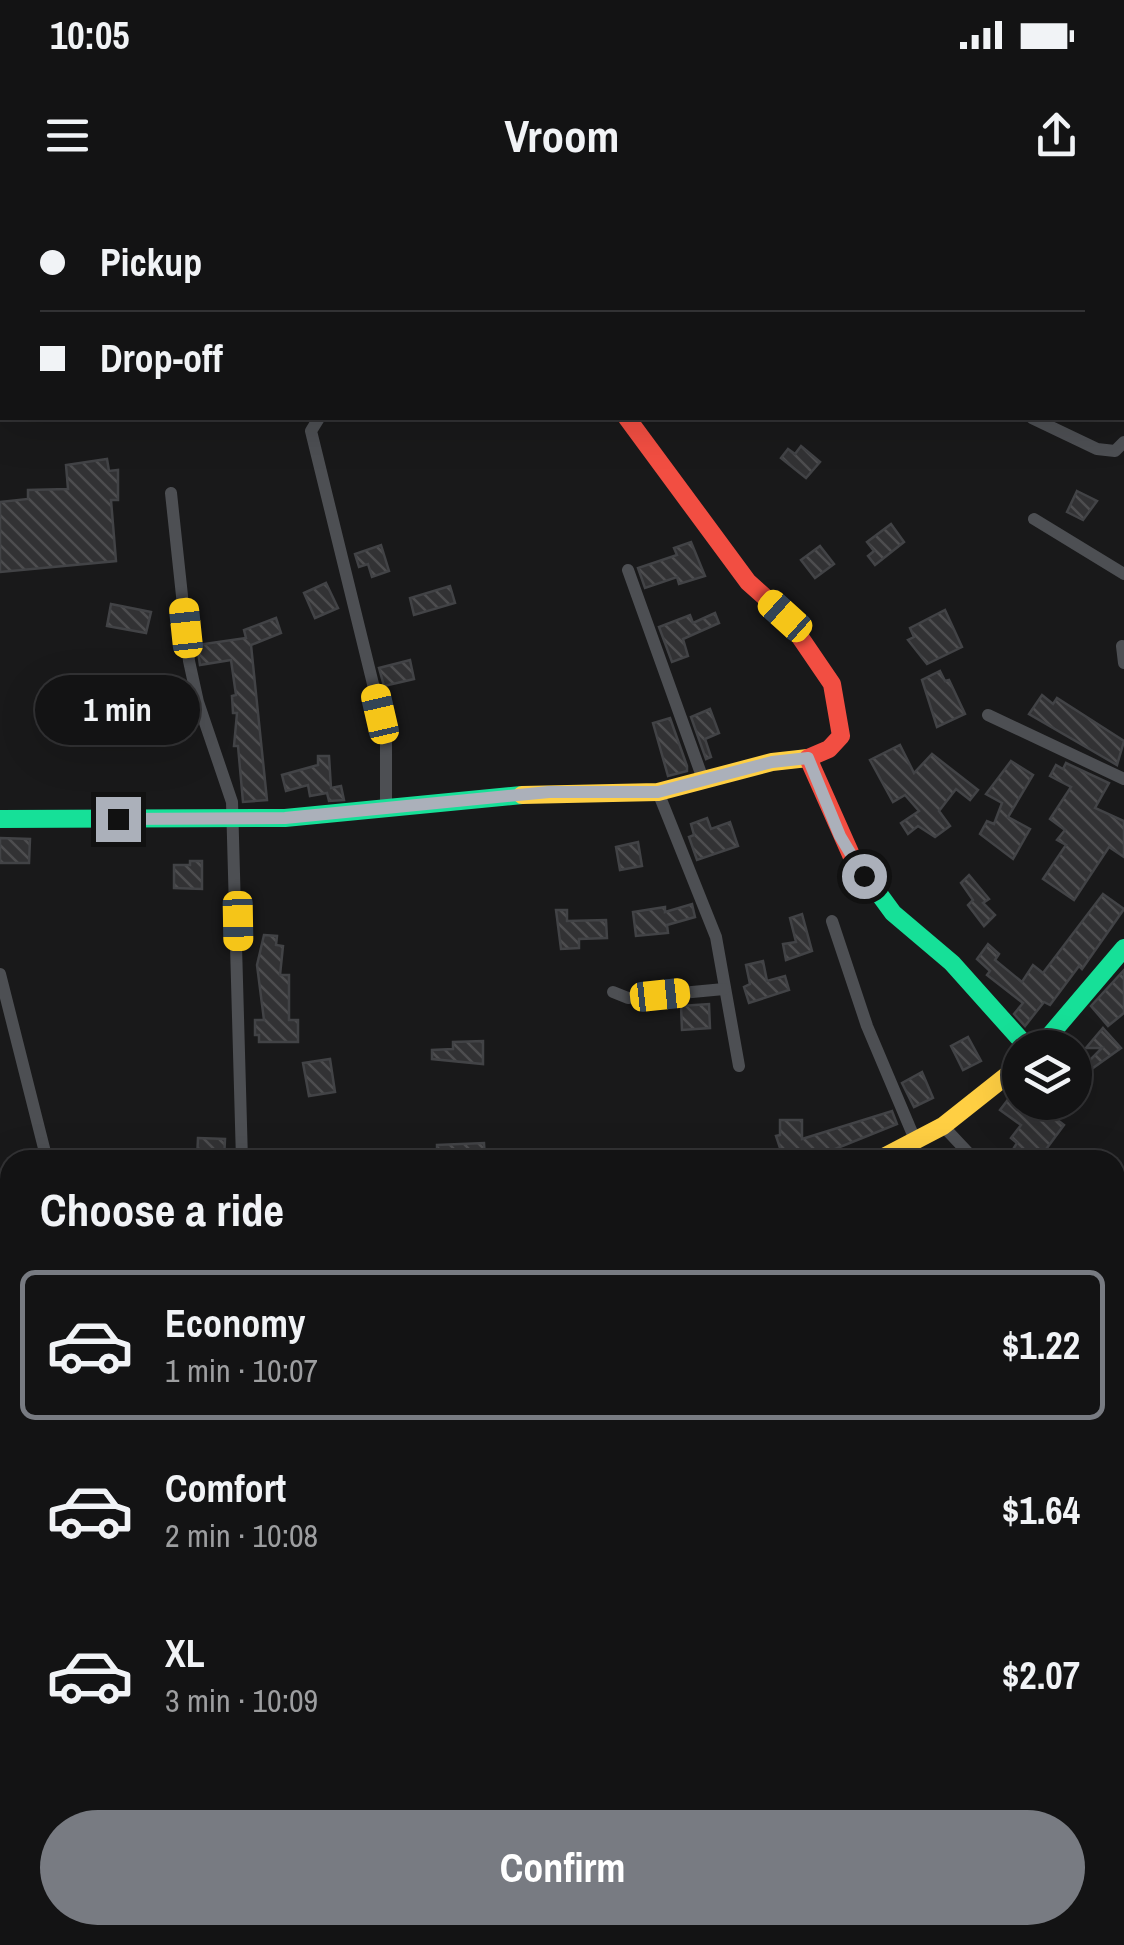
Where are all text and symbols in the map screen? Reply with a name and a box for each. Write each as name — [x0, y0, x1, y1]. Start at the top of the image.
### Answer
text: 10:05 — [50, 10, 130, 61]
text: Vroom — [505, 105, 619, 166]
icon: menu — [40, 108, 95, 163]
icon: share — [1029, 108, 1084, 163]
text: Pickup — [100, 237, 202, 288]
text: Drop-off — [100, 333, 223, 384]
car — [753, 585, 817, 647]
car — [168, 597, 204, 659]
callout: 1 min — [36, 674, 200, 744]
car — [359, 681, 401, 747]
text: 1 min — [83, 688, 152, 731]
route end — [96, 797, 141, 842]
route start — [842, 854, 887, 899]
car — [222, 891, 254, 951]
car — [629, 977, 691, 1013]
map controls — [1002, 1030, 1092, 1120]
button: layers — [1002, 1030, 1092, 1120]
text: Choose a ride — [40, 1179, 284, 1240]
text: Economy — [165, 1298, 305, 1349]
icon: car — [45, 1300, 135, 1390]
text: $1.22 — [1002, 1320, 1080, 1371]
text: 1 min · 10:07 — [165, 1349, 318, 1392]
text: Comfort — [165, 1463, 286, 1514]
icon: car — [45, 1465, 135, 1555]
text: $1.64 — [1002, 1485, 1080, 1536]
text: 2 min · 10:08 — [165, 1514, 318, 1557]
text: XL — [165, 1628, 205, 1679]
icon: car — [45, 1630, 135, 1720]
text: $2.07 — [1002, 1650, 1080, 1701]
text: 3 min · 10:09 — [165, 1679, 318, 1722]
button: Confirm — [40, 1810, 1085, 1925]

